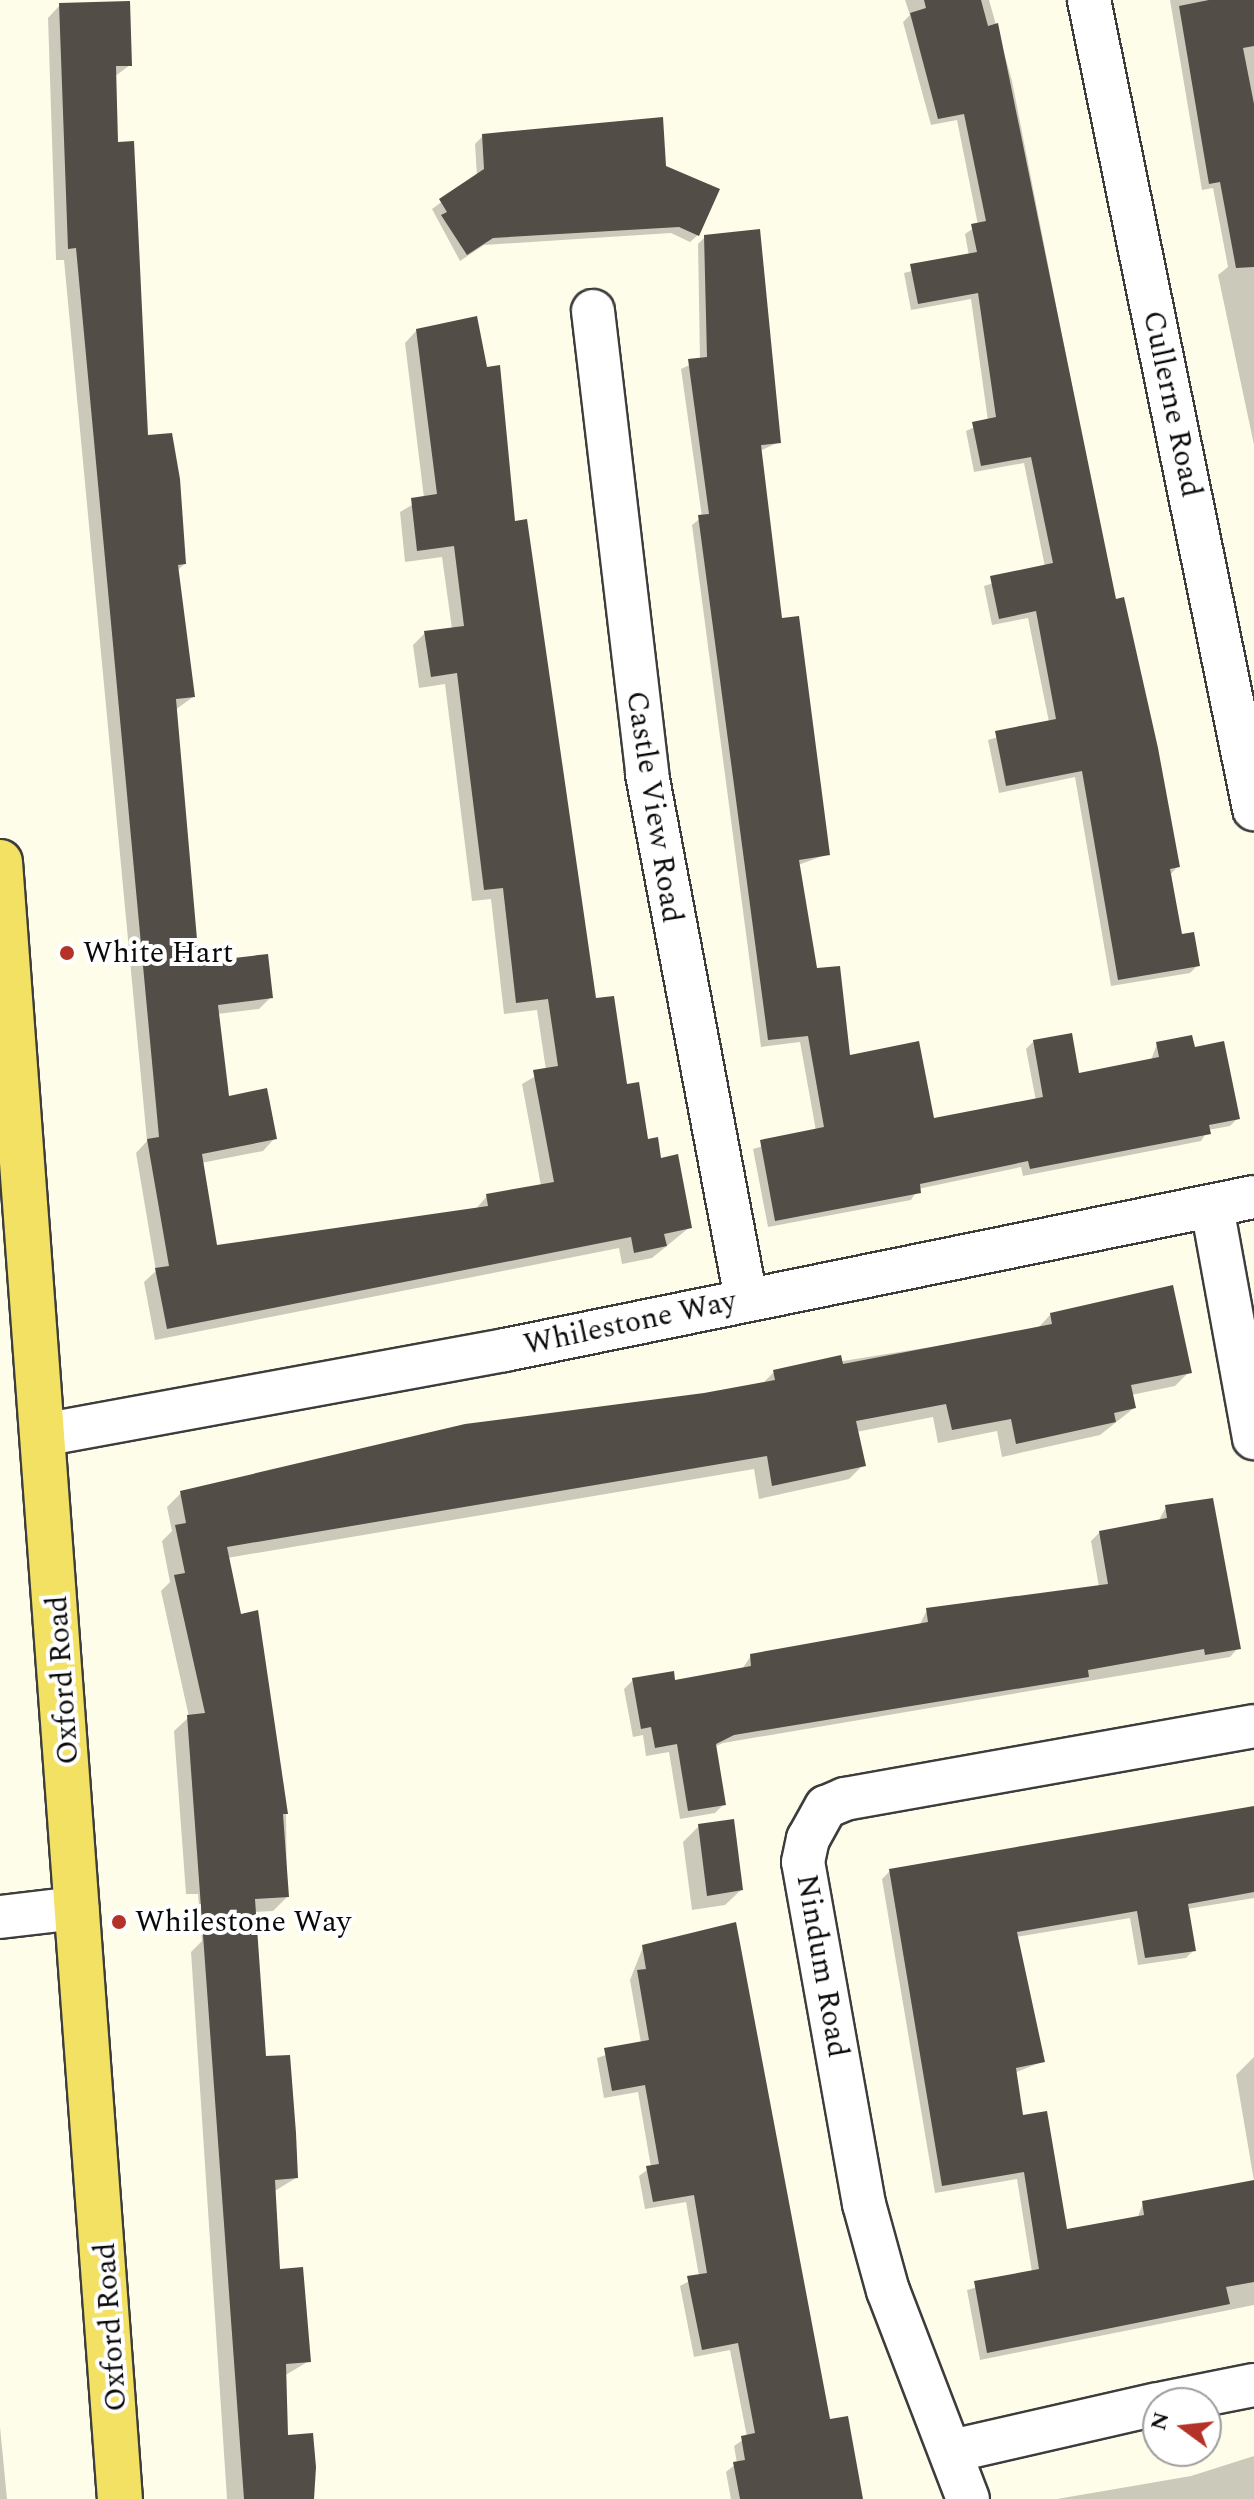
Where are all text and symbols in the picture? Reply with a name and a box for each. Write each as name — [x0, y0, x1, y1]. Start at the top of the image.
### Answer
street label: Cullerne Road — [1135, 307, 1209, 501]
street label: Castle View Road — [618, 688, 690, 926]
place label: White Hart — [83, 935, 233, 971]
marker: White Hart — [58, 944, 76, 962]
street label: Whilestone Way — [521, 1283, 739, 1363]
street label: Oxford Road — [39, 1594, 87, 1766]
street label: Nindum Road — [788, 1872, 856, 2060]
place label: Whilestone Way — [135, 1904, 351, 1940]
marker: Whilestone Way — [110, 1913, 128, 1931]
street label: Oxford Road — [87, 2241, 135, 2413]
north arrow — [1142, 2387, 1222, 2467]
text: N — [1142, 2408, 1179, 2434]

